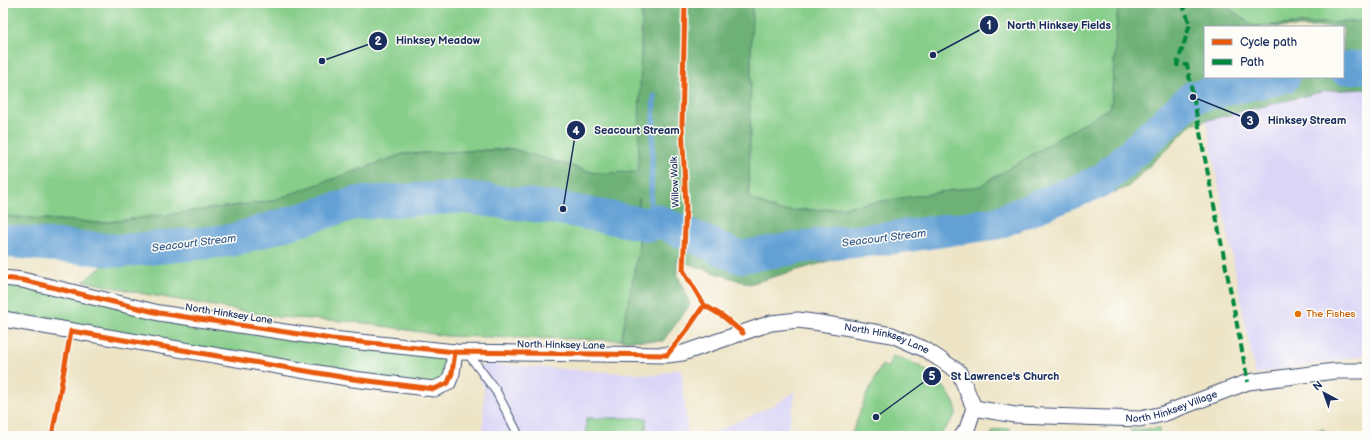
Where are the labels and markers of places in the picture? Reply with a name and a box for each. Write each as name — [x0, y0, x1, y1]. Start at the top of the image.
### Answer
callout: North Hinksey Fields — [979, 13, 1119, 36]
callout: Hinksey Meadow — [368, 29, 488, 52]
callout: Hinksey Stream — [1240, 109, 1355, 132]
callout: Seacourt Stream — [566, 119, 687, 142]
place label: The Fishes — [1306, 308, 1356, 320]
marker: The Fishes — [1293, 309, 1303, 319]
callout: St Lawrence's Church — [922, 365, 1067, 388]

